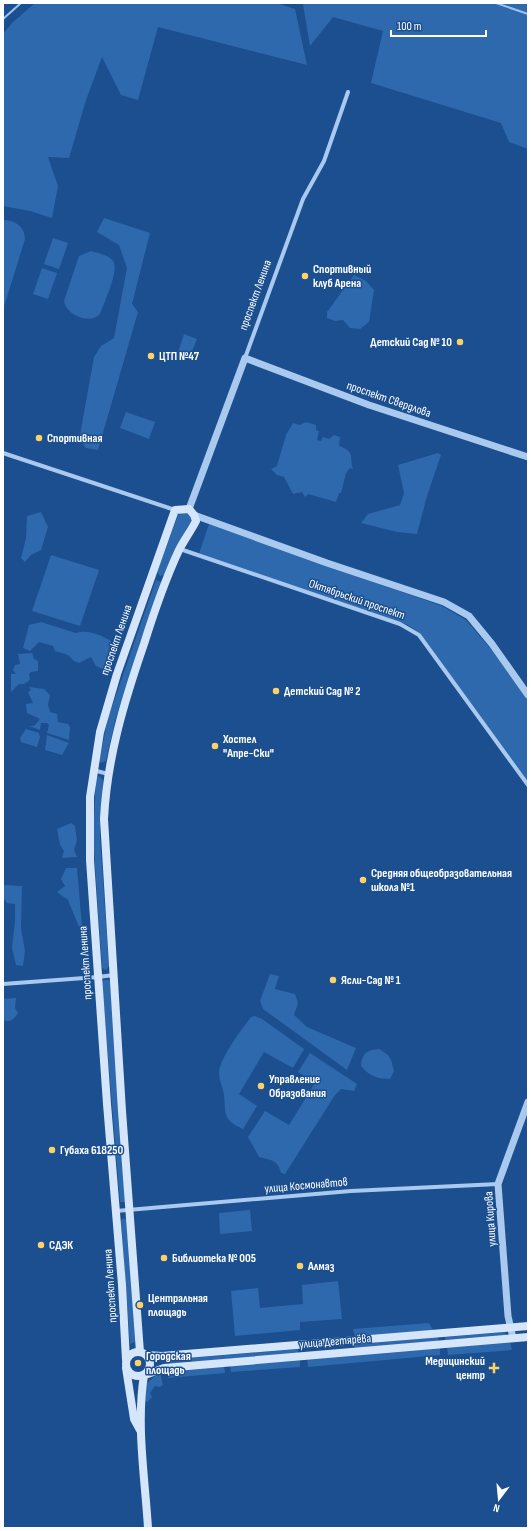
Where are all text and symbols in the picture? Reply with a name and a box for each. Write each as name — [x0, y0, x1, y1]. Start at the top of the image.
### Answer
scale bar — [391, 12, 486, 38]
text: 100 m — [397, 19, 422, 34]
street label: проспект Ленина — [236, 258, 275, 332]
place label: Спортивный клуб Арена — [313, 262, 371, 291]
marker: Спортивный клуб Арена — [300, 271, 310, 281]
place label: Детский Сад № 10 — [370, 335, 452, 350]
marker: Детский Сад № 10 — [455, 337, 465, 347]
place label: ЦТП №47 — [159, 349, 200, 364]
marker: ЦТП №47 — [146, 351, 156, 361]
street label: проспект Свердлова — [345, 378, 433, 421]
place label: Спортивная — [47, 431, 103, 446]
marker: Спортивная — [34, 433, 44, 443]
street label: Октябрьский проспект — [307, 576, 407, 623]
street label: проспект Ленина — [97, 603, 136, 677]
place label: Детский Сад № 2 — [284, 684, 361, 699]
marker: Детский Сад № 2 — [271, 686, 281, 696]
place label: Хостел "Апре-Ски" — [222, 732, 274, 761]
marker: Хостел "Апре-Ски" — [210, 741, 220, 751]
place label: Средняя общеобразовательная школа №1 — [371, 866, 512, 895]
marker: Средняя общеобразовательная школа №1 — [358, 875, 368, 885]
street label: проспект Ленина — [75, 925, 96, 1000]
place label: Ясли-Сад № 1 — [341, 973, 401, 988]
marker: Ясли-Сад № 1 — [328, 975, 338, 985]
place label: Управление Образования — [269, 1072, 326, 1101]
marker: Управление Образования — [256, 1081, 266, 1091]
place label: Губаха 618250 — [60, 1143, 124, 1158]
marker: Губаха 618250 — [47, 1145, 57, 1155]
street label: улица Космонавтов — [264, 1174, 348, 1197]
street label: улица Кирова — [481, 1190, 500, 1247]
place label: СДЭК — [49, 1238, 73, 1253]
marker: СДЭК — [36, 1240, 46, 1250]
street label: проспект Ленина — [100, 1248, 121, 1323]
place label: Библиотека № 005 — [172, 1251, 256, 1266]
marker: Библиотека № 005 — [159, 1253, 169, 1263]
place label: Алмаз — [307, 1259, 335, 1274]
marker: Алмаз — [295, 1261, 305, 1271]
place label: Центральная площадь — [148, 1291, 208, 1320]
marker: Центральная площадь — [135, 1300, 145, 1310]
street label: улица Дегтярёва — [298, 1331, 372, 1352]
place label: Городская площадь — [146, 1349, 191, 1378]
place label: Медицинский центр — [425, 1354, 485, 1383]
marker: Городская площадь — [133, 1358, 143, 1368]
marker: Медицинский центр — [488, 1362, 500, 1374]
north arrow — [479, 1479, 519, 1519]
text: N — [492, 1501, 501, 1515]

